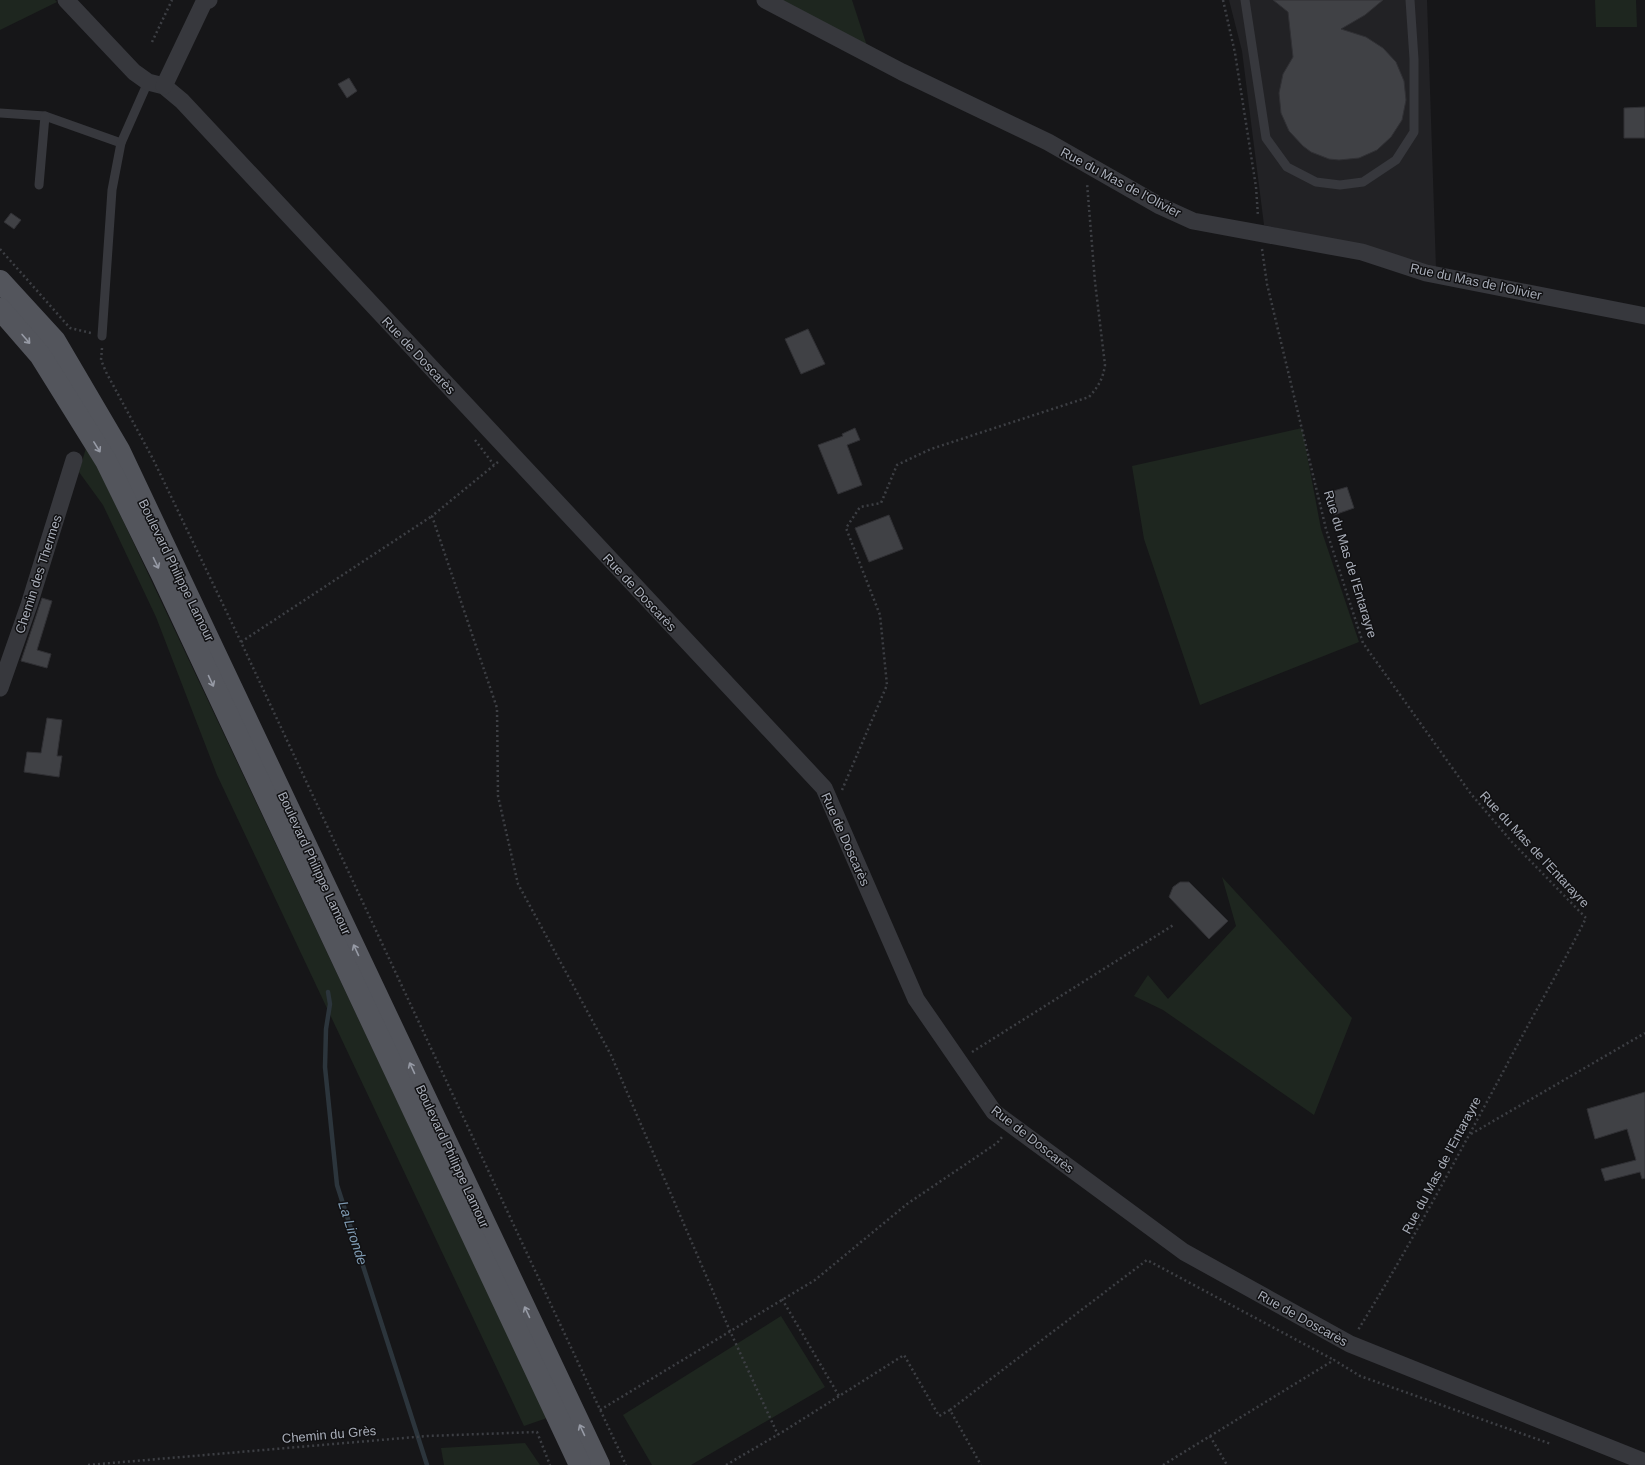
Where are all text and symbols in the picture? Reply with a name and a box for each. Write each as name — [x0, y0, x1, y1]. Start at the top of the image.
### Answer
street label: Rue du Mas de l'Olivier — [1058, 144, 1184, 221]
street label: Rue du Mas de l'Olivier — [1409, 260, 1544, 303]
street label: Rue de Doscarès — [379, 313, 459, 398]
one-way arrow — [21, 334, 30, 344]
one-way arrow — [94, 441, 102, 453]
street label: Rue du Mas de l'Entarayre — [1321, 489, 1380, 640]
street label: Boulevard Philippe Lamour — [136, 497, 218, 644]
street label: Chemin des Thermes — [12, 512, 65, 635]
street label: Rue de Doscarès — [600, 550, 680, 635]
one-way arrow — [153, 557, 160, 569]
one-way arrow — [208, 674, 215, 686]
street label: Rue du Mas de l'Entarayre — [1477, 788, 1592, 911]
street label: Boulevard Philippe Lamour — [275, 789, 355, 938]
street label: Rue de Doscarès — [818, 790, 873, 889]
one-way arrow — [352, 945, 359, 957]
one-way arrow — [408, 1062, 415, 1074]
street label: Boulevard Philippe Lamour — [413, 1082, 493, 1231]
street label: Rue du Mas de l'Entarayre — [1399, 1094, 1484, 1237]
street label: Rue de Doscarès — [988, 1103, 1077, 1177]
water label: La Lironde — [335, 1199, 371, 1267]
street label: Rue de Doscarès — [1255, 1288, 1351, 1350]
one-way arrow — [523, 1306, 530, 1318]
street label: Chemin du Grès — [281, 1423, 377, 1446]
one-way arrow — [578, 1424, 585, 1436]

